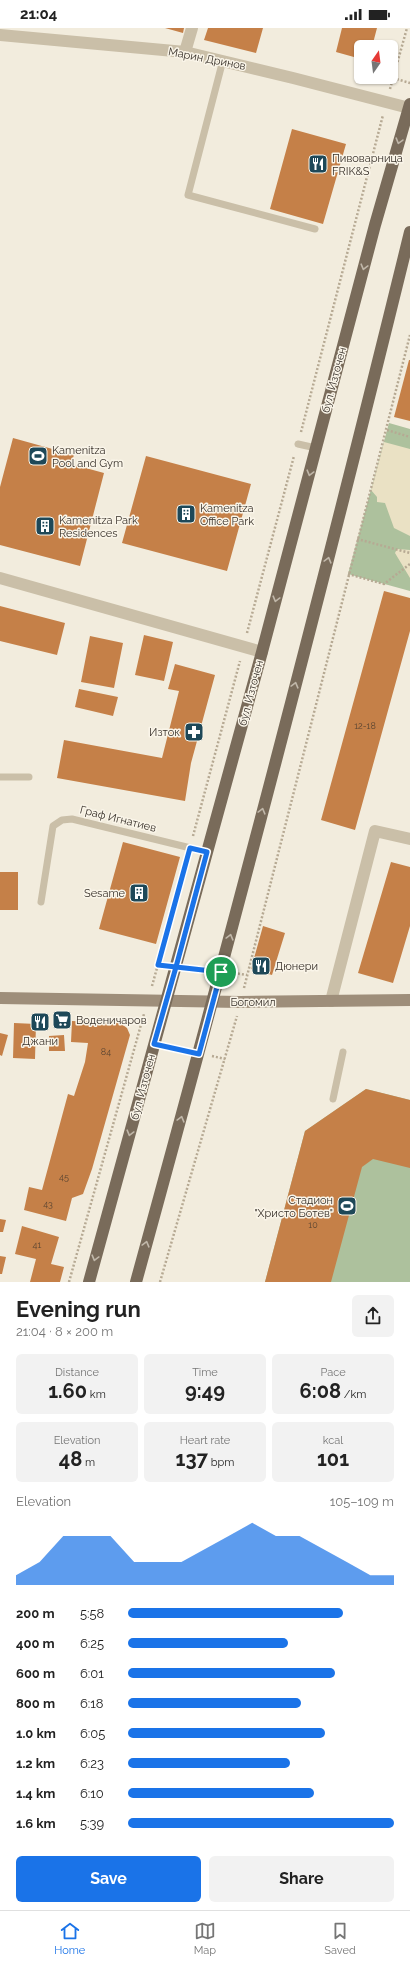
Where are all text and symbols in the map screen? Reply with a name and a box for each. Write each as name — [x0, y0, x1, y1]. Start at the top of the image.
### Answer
text: 21:04 — [20, 5, 57, 23]
north arrow — [354, 40, 398, 84]
map controls — [354, 40, 398, 84]
street label: Марин Дринов — [167, 45, 247, 73]
one-way arrow — [396, 138, 404, 145]
place label: Пивоварница FRIK&S — [332, 152, 403, 178]
restaurant icon: Пивоварница FRIK&S — [307, 153, 329, 175]
one-way arrow — [361, 263, 369, 270]
street label: бул. Източен — [319, 346, 349, 414]
place label: Kamenitza Pool and Gym — [52, 444, 123, 470]
sports icon: Kamenitza Pool and Gym — [27, 445, 49, 467]
one-way arrow — [306, 470, 314, 477]
place label: Kamenitza Office Park — [200, 502, 254, 528]
building icon: Kamenitza Office Park — [175, 503, 197, 525]
place label: Kamenitza Park Residences — [59, 514, 138, 540]
building icon: Kamenitza Park Residences — [34, 515, 56, 537]
one-way arrow — [323, 556, 332, 563]
one-way arrow — [272, 595, 281, 602]
street label: бул. Източен — [236, 659, 266, 727]
one-way arrow — [290, 682, 299, 689]
pharmacy icon: Изток — [183, 721, 205, 743]
house number: 12-18 — [354, 721, 376, 731]
place label: Изток — [149, 726, 180, 739]
street label: Граф Игнатиев — [78, 803, 158, 835]
one-way arrow — [258, 808, 266, 814]
building icon: Sesame — [128, 882, 150, 904]
place label: Sesame — [84, 887, 126, 900]
one-way arrow — [225, 934, 234, 941]
pin — [204, 955, 238, 989]
restaurant icon: Дюнери — [250, 955, 272, 977]
place label: Дюнери — [275, 960, 318, 973]
icon: arrive — [210, 961, 232, 983]
street label: Богомил — [230, 996, 276, 1009]
supermarket icon: Воденичаров — [51, 1009, 73, 1031]
restaurant icon: Джани — [29, 1011, 51, 1033]
place label: Воденичаров — [76, 1014, 147, 1027]
place label: Джани — [22, 1035, 58, 1048]
house number: 84 — [101, 1047, 111, 1057]
street label: бул. Източен — [128, 1053, 158, 1121]
one-way arrow — [176, 1116, 185, 1123]
one-way arrow — [126, 1129, 135, 1136]
house number: 45 — [59, 1172, 69, 1182]
place label: Стадион "Христо Ботев" — [254, 1194, 333, 1220]
sports icon: Стадион "Христо Ботев" — [336, 1195, 358, 1217]
house number: 43 — [43, 1199, 53, 1209]
house number: 10 — [308, 1220, 318, 1230]
house number: 41 — [33, 1240, 42, 1250]
one-way arrow — [141, 1241, 150, 1248]
one-way arrow — [92, 1255, 100, 1262]
button: share — [352, 1295, 394, 1337]
text: Evening run — [16, 1296, 141, 1322]
text: 21:04 · 8 × 200 m — [16, 1324, 113, 1339]
text: Distance — [55, 1366, 99, 1379]
text: Time — [192, 1366, 218, 1379]
text: Pace — [320, 1366, 346, 1379]
text: 1.60 — [48, 1379, 87, 1403]
text: 9:49 — [185, 1379, 225, 1403]
text: 6:08 — [300, 1379, 341, 1403]
text: km — [87, 1388, 106, 1401]
text: /km — [341, 1388, 366, 1401]
text: Elevation — [54, 1434, 100, 1447]
text: Heart rate — [180, 1434, 230, 1447]
text: kcal — [323, 1434, 343, 1447]
text: 48 — [59, 1447, 82, 1471]
text: 137 — [176, 1447, 208, 1471]
text: 101 — [317, 1447, 349, 1471]
text: m — [82, 1456, 95, 1469]
text: bpm — [208, 1456, 234, 1469]
text: Elevation — [16, 1494, 71, 1509]
text: 105–109 m — [330, 1494, 394, 1509]
text: 200 m — [16, 1606, 55, 1621]
text: 5:58 — [80, 1606, 104, 1621]
text: 400 m — [16, 1636, 55, 1651]
text: 6:25 — [80, 1636, 104, 1651]
text: 600 m — [16, 1666, 55, 1681]
text: 6:01 — [80, 1666, 104, 1681]
text: 800 m — [16, 1696, 55, 1711]
text: 6:18 — [80, 1696, 104, 1711]
text: 1.0 km — [16, 1726, 56, 1741]
text: 6:05 — [80, 1726, 105, 1741]
text: 1.2 km — [16, 1756, 55, 1771]
text: 6:23 — [80, 1756, 104, 1771]
text: 1.4 km — [16, 1786, 55, 1801]
text: 6:10 — [80, 1786, 104, 1801]
text: 1.6 km — [16, 1816, 56, 1831]
text: 5:39 — [80, 1816, 104, 1831]
button: Save — [16, 1856, 201, 1902]
button: Share — [209, 1856, 394, 1902]
tab: Home — [54, 1920, 85, 1957]
tab: Map — [194, 1920, 216, 1957]
tab: Saved — [324, 1920, 356, 1957]

